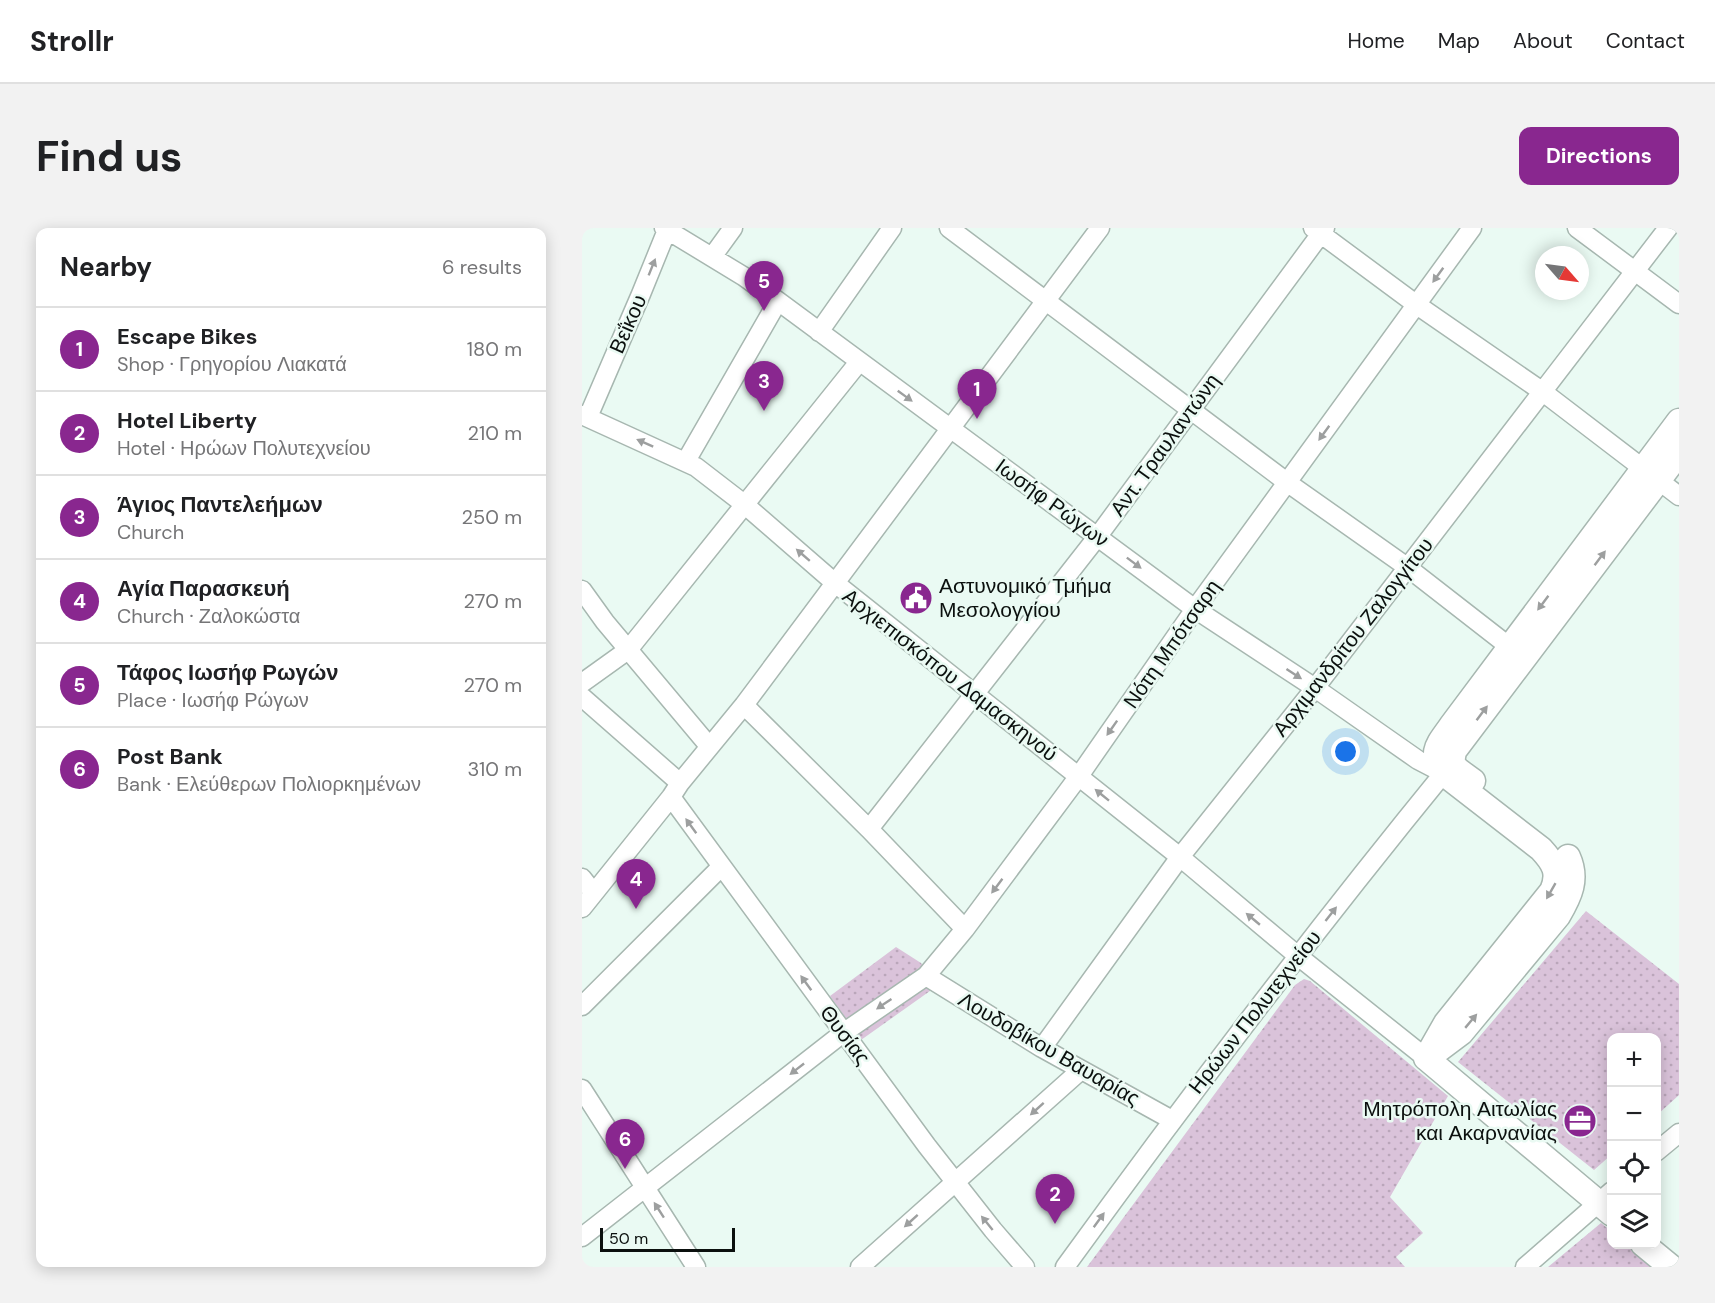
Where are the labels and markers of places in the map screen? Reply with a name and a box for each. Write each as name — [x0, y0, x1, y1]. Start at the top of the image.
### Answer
pin: 5 — [744, 262, 783, 311]
pin: 3 — [744, 362, 783, 411]
pin: 1 — [958, 370, 996, 419]
place label: Αστυνομικό Τμήμα Μεσολογγίου — [939, 572, 1112, 624]
public building icon: Αστυνομικό Τμήμα Μεσολογγίου — [898, 580, 934, 616]
pin: 4 — [616, 860, 656, 909]
place label: Μητρόπολη Αιτωλίας και Ακαρνανίας — [1363, 1095, 1557, 1147]
office icon: Μητρόπολη Αιτωλίας και Ακαρνανίας — [1562, 1103, 1598, 1139]
pin: 6 — [606, 1120, 645, 1169]
pin: 2 — [1036, 1174, 1074, 1224]

